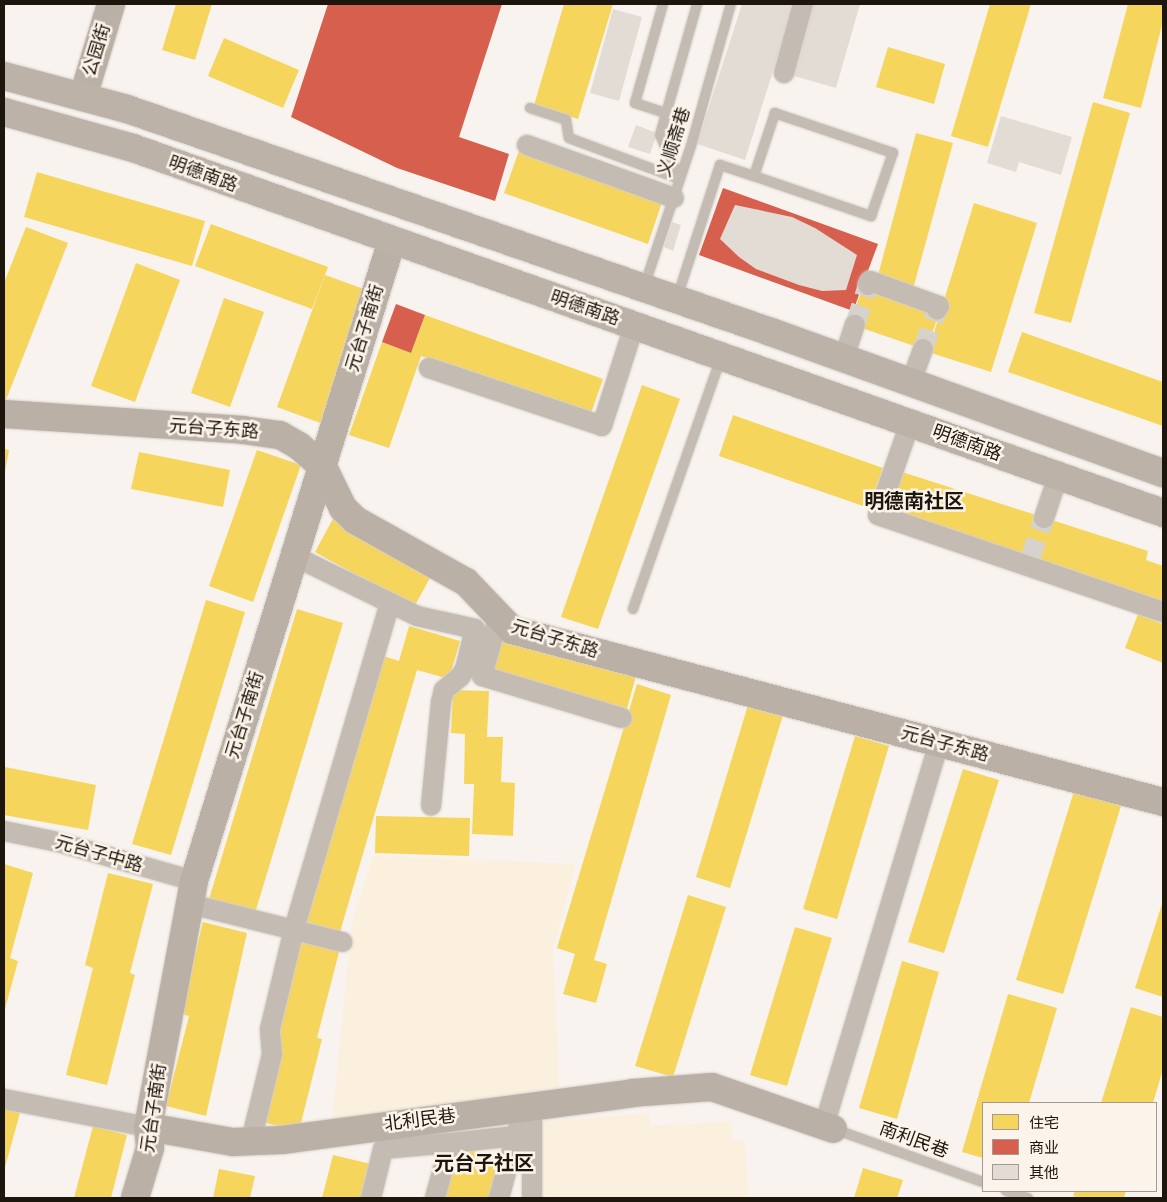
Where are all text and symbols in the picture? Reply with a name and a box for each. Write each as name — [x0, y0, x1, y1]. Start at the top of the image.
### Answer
street label: 公园街 — [79, 21, 115, 79]
street label: 义顺斋巷 — [653, 104, 695, 180]
street label: 明德南路 — [165, 152, 241, 196]
street label: 元台子南街 — [342, 282, 388, 374]
street label: 明德南路 — [547, 286, 623, 330]
street label: 元台子东路 — [168, 415, 260, 443]
street label: 明德南路 — [929, 421, 1005, 465]
district label: 明德南社区 — [864, 489, 964, 513]
street label: 元台子东路 — [509, 616, 601, 662]
street label: 元台子南街 — [222, 669, 268, 761]
street label: 元台子东路 — [899, 722, 991, 766]
street label: 元台子中路 — [53, 831, 145, 877]
street label: 元台子南街 — [137, 1062, 171, 1154]
legend — [982, 1102, 1157, 1192]
street label: 北利民巷 — [383, 1105, 457, 1135]
text: 住宅 — [1029, 1114, 1059, 1132]
street label: 南利民巷 — [876, 1118, 952, 1162]
text: 商业 — [1029, 1139, 1059, 1157]
district label: 元台子社区 — [434, 1151, 534, 1175]
text: 其他 — [1029, 1164, 1059, 1182]

